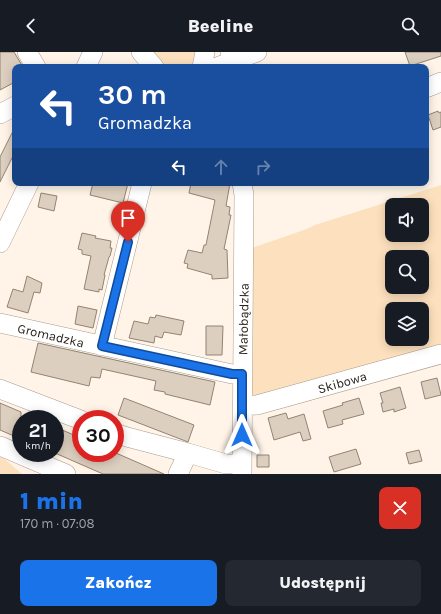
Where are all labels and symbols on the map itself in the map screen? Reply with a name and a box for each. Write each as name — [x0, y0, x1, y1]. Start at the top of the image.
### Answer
pin — [111, 201, 145, 242]
street label: Małobądzka — [235, 283, 252, 355]
street label: Gromadzka — [16, 321, 86, 350]
street label: Skibowa — [316, 368, 368, 397]
speed limit sign: 30 — [72, 410, 124, 462]
position arrow — [221, 414, 263, 456]

